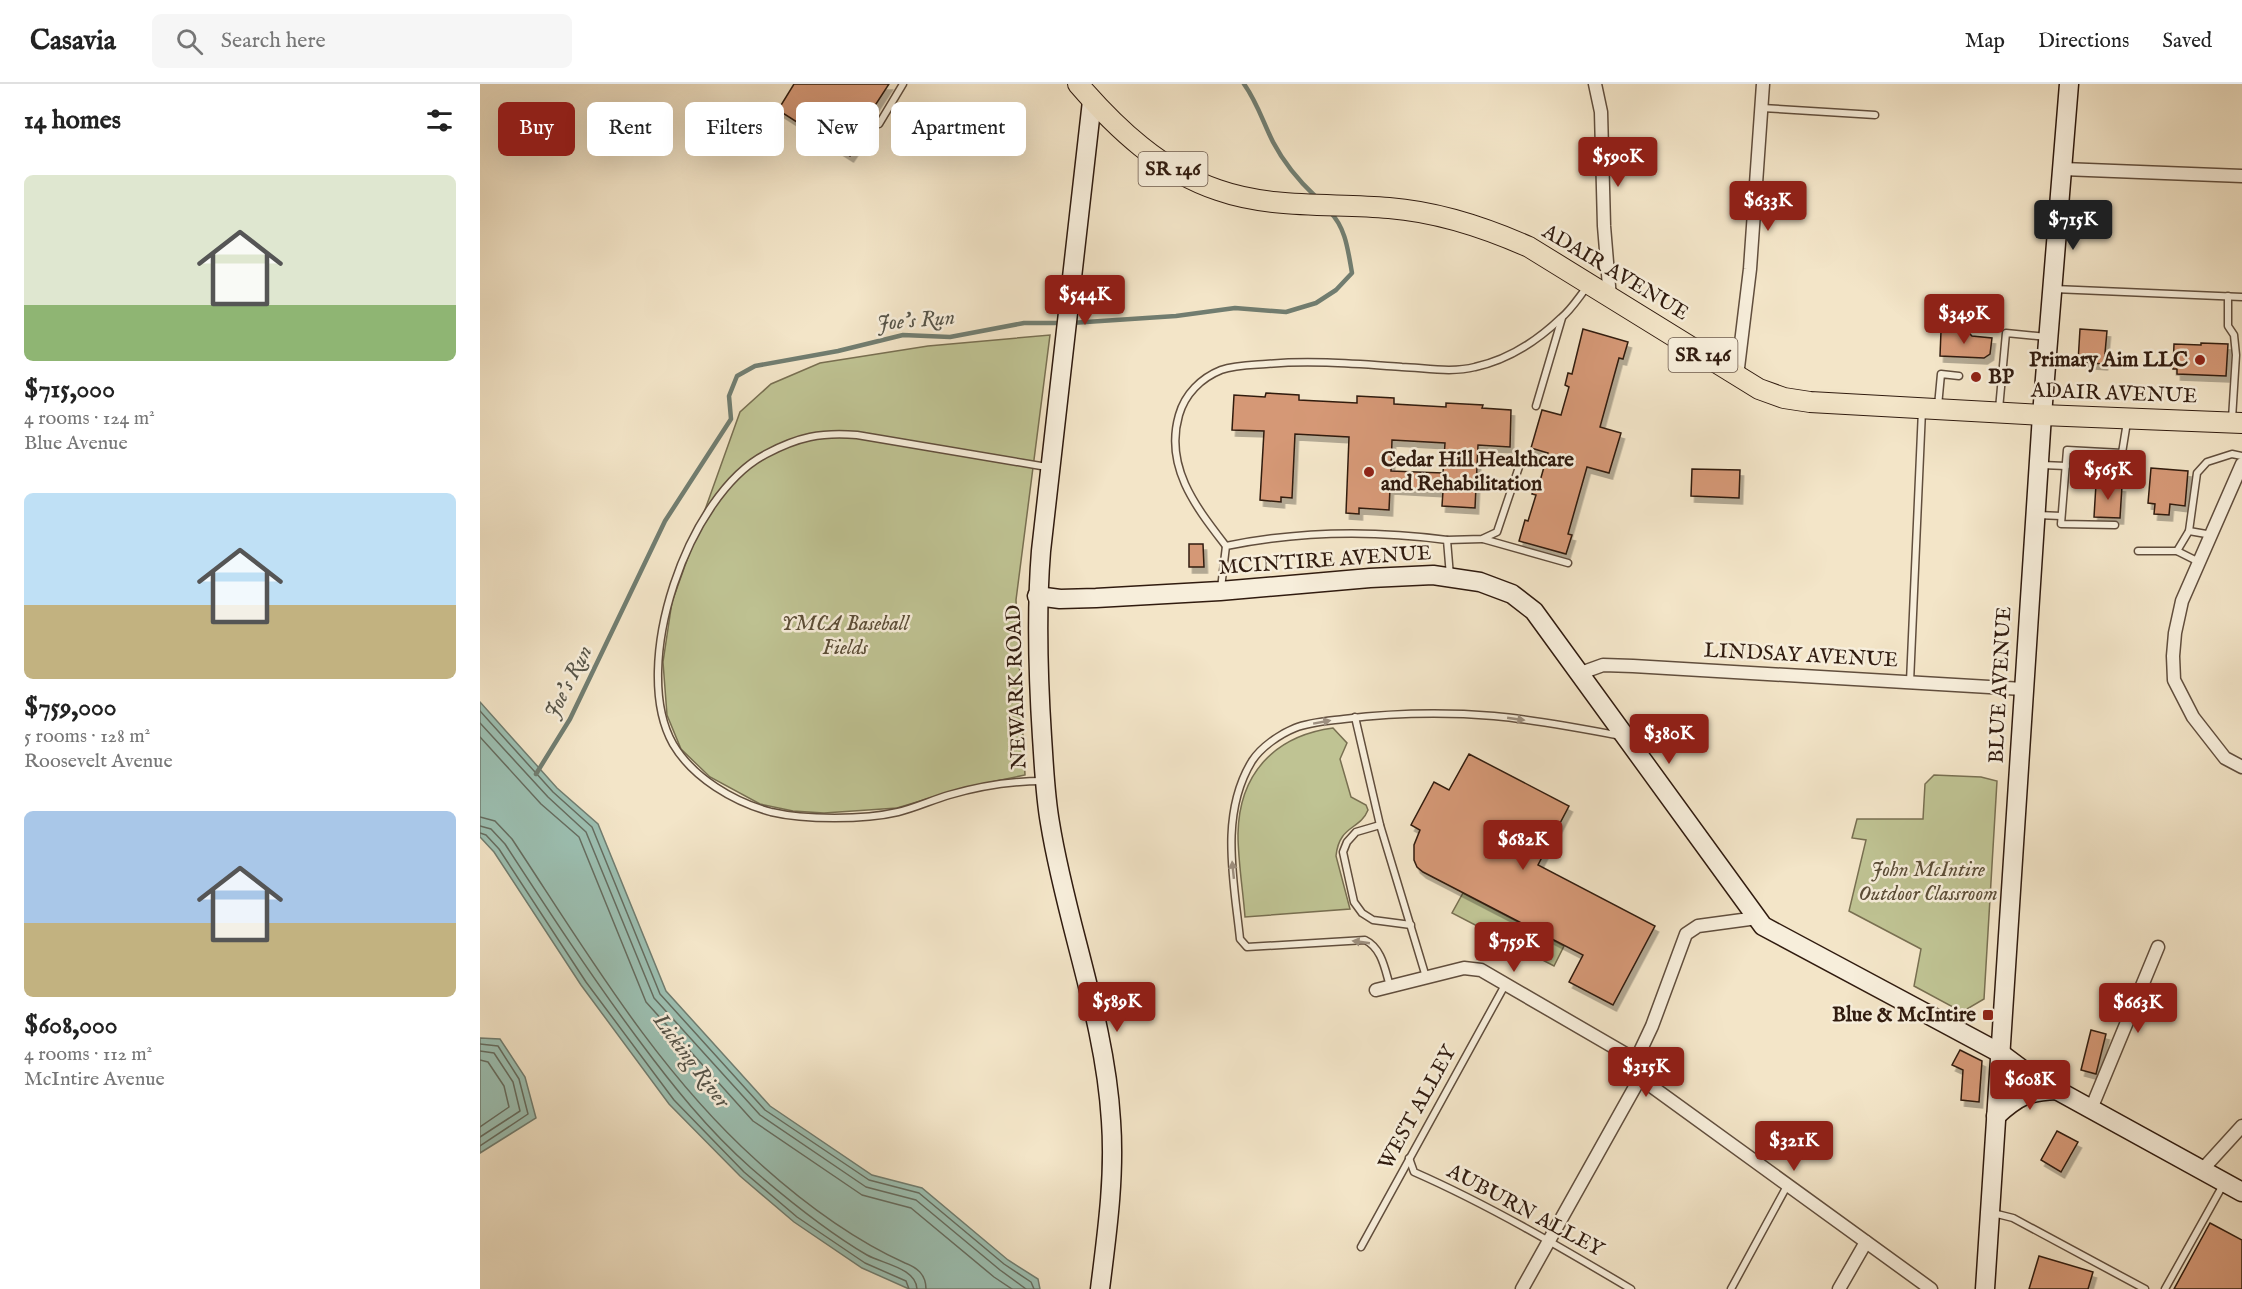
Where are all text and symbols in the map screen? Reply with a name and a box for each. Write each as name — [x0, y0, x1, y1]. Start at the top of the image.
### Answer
search box — [152, 14, 572, 68]
text: Casavia — [30, 24, 116, 59]
icon: search — [173, 25, 206, 58]
text: Search here — [221, 27, 326, 55]
text: Map — [1965, 28, 2005, 55]
text: Directions — [2038, 28, 2129, 55]
text: Saved — [2162, 28, 2212, 55]
chip: Buy — [498, 102, 575, 156]
chip: Rent — [587, 102, 673, 156]
chip: Filters — [685, 102, 784, 156]
chip: New — [796, 102, 879, 156]
chip: Apartment — [891, 102, 1026, 156]
text: 14 homes — [24, 104, 121, 137]
icon: filters — [423, 104, 456, 137]
pin: $590K — [1576, 137, 1660, 188]
text: $590K — [1592, 144, 1644, 169]
road number: SR 146 — [1138, 152, 1208, 186]
pin: $633K — [1726, 181, 1810, 232]
text: $633K — [1744, 188, 1792, 213]
pin: $715K — [2031, 200, 2115, 251]
text: $715K — [2048, 207, 2098, 232]
icon: home — [186, 214, 294, 322]
street label: ADAIR AVENUE — [1536, 218, 1693, 327]
pin: $544K — [1043, 275, 1127, 326]
text: $544K — [1059, 282, 1111, 307]
pin: $349K — [1922, 294, 2006, 345]
text: $349K — [1938, 301, 1990, 326]
water label: Joe's Run — [876, 304, 956, 338]
road number: SR 146 — [1668, 338, 1738, 372]
place label: Primary Aim LLC — [2029, 347, 2188, 374]
marker: Primary Aim LLC — [2193, 353, 2207, 367]
place label: BP — [1988, 364, 2015, 391]
marker: BP — [1969, 370, 1983, 384]
text: $715,000 — [24, 373, 115, 406]
street label: ADAIR AVENUE — [2029, 378, 2198, 410]
text: 4 rooms · 124 m² — [24, 406, 155, 431]
text: Blue Avenue — [24, 431, 128, 456]
place label: Cedar Hill Healthcare and Rehabilitation — [1381, 447, 1574, 498]
pin: $565K — [2066, 450, 2150, 501]
text: $565K — [2084, 457, 2132, 482]
marker: Cedar Hill Healthcare and Rehabilitation — [1362, 465, 1376, 479]
icon: home — [186, 532, 294, 640]
street label: MCINTIRE AVENUE — [1218, 540, 1432, 582]
street label: NEWARK ROAD — [1001, 604, 1033, 770]
street label: BLUE AVENUE — [1983, 606, 2019, 764]
park label: YMCA Baseball Fields — [781, 611, 911, 662]
street label: LINDSAY AVENUE — [1703, 637, 1899, 675]
water label: Joe's Run — [539, 641, 599, 723]
text: $759,000 — [24, 691, 117, 724]
one-way arrow — [1507, 714, 1526, 723]
pin: $380K — [1627, 714, 1711, 765]
one-way arrow — [1312, 717, 1331, 726]
text: $380K — [1644, 721, 1694, 746]
text: 5 rooms · 128 m² — [24, 724, 150, 749]
text: Roosevelt Avenue — [24, 749, 173, 774]
pin: $682K — [1481, 820, 1565, 871]
text: $682K — [1497, 827, 1549, 852]
icon: home — [186, 850, 294, 958]
park label: John McIntire Outdoor Classroom — [1858, 857, 1998, 908]
one-way arrow — [1228, 860, 1238, 879]
pin: $759K — [1472, 922, 1556, 973]
text: $759K — [1489, 929, 1539, 954]
one-way arrow — [1351, 937, 1370, 946]
pin: $589K — [1075, 982, 1159, 1033]
pin: $663K — [2096, 983, 2180, 1034]
text: $589K — [1092, 989, 1142, 1014]
text: $663K — [2113, 990, 2163, 1015]
place label: Blue & McIntire — [1832, 1002, 1976, 1029]
water label: Licking River — [646, 1007, 737, 1115]
marker: Blue & McIntire — [1981, 1008, 1995, 1022]
text: $608,000 — [24, 1009, 118, 1042]
street label: WEST ALLEY — [1373, 1040, 1464, 1175]
text: 4 rooms · 112 m² — [24, 1042, 152, 1067]
pin: $315K — [1604, 1047, 1688, 1098]
text: $315K — [1622, 1054, 1670, 1079]
pin: $608K — [1988, 1060, 2072, 1111]
text: McIntire Avenue — [24, 1067, 165, 1092]
text: $608K — [2004, 1067, 2056, 1092]
pin: $321K — [1752, 1121, 1836, 1172]
text: $321K — [1769, 1128, 1819, 1153]
street label: AUBURN ALLEY — [1441, 1158, 1610, 1265]

